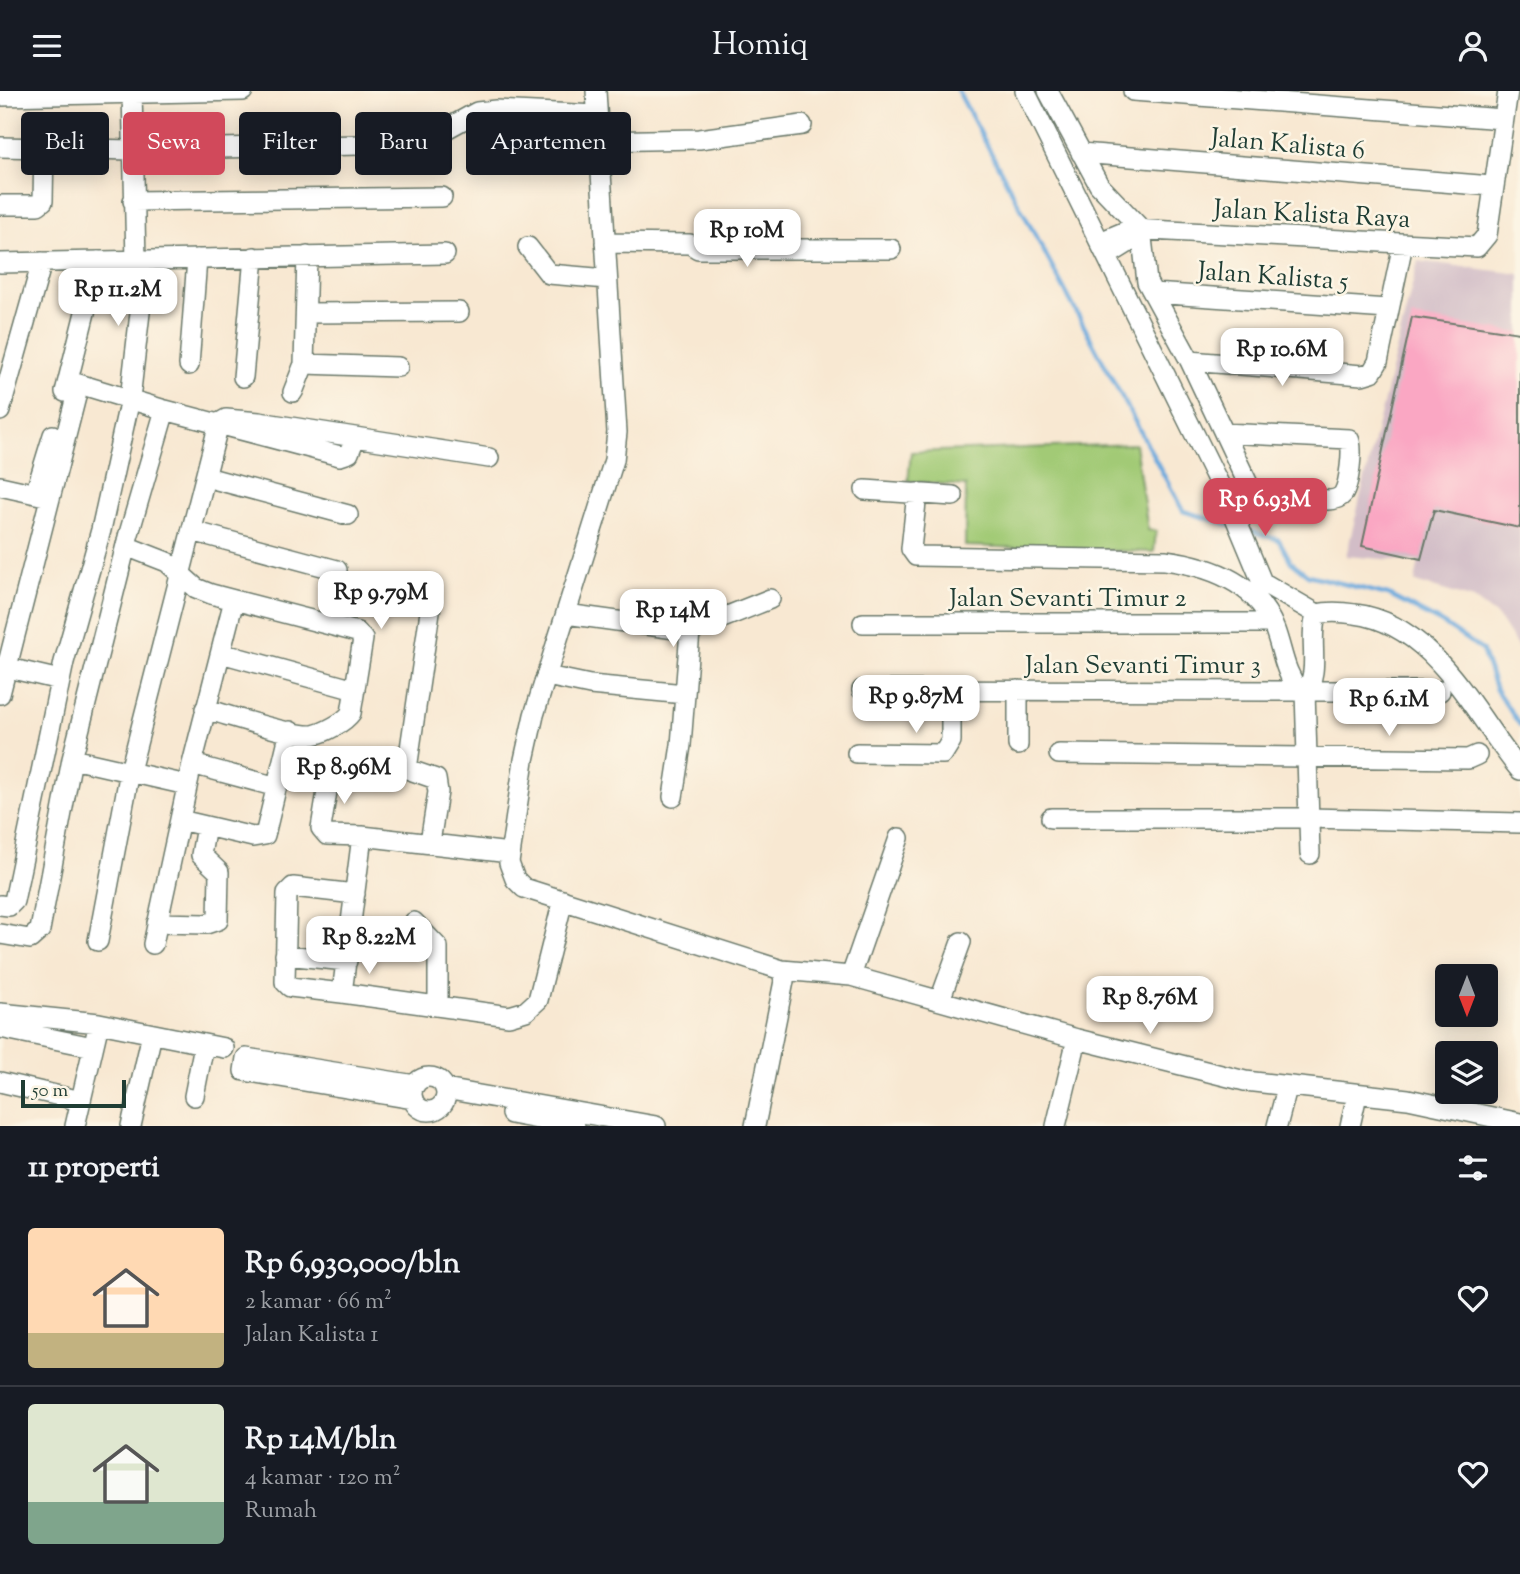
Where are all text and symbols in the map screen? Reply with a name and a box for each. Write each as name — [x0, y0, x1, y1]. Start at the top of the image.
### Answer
text: Homiq — [712, 23, 808, 69]
icon: menu — [28, 27, 66, 65]
icon: person — [1454, 27, 1492, 65]
chip: Beli — [21, 112, 109, 175]
chip: Sewa — [123, 112, 225, 175]
chip: Filter — [239, 112, 341, 175]
chip: Baru — [355, 112, 452, 175]
chip: Apartemen — [466, 112, 631, 175]
street label: Jalan Kalista 6 — [1207, 120, 1366, 171]
street label: Jalan Kalista Raya — [1211, 192, 1411, 239]
pin: Rp 10M — [690, 209, 804, 269]
text: Rp 10M — [710, 215, 784, 248]
street label: Jalan Kalista 5 — [1194, 254, 1349, 301]
pin: Rp 11.2M — [46, 268, 190, 328]
text: Rp 11.2M — [74, 274, 162, 307]
pin: Rp 10.6M — [1210, 329, 1354, 388]
text: Rp 10.6M — [1237, 334, 1328, 367]
pin: Rp 6.93M — [1193, 479, 1337, 538]
text: Rp 6.93M — [1219, 484, 1311, 517]
pin: Rp 9.79M — [309, 571, 453, 631]
text: Rp 9.79M — [334, 577, 428, 610]
street label: Jalan Sevanti Timur 2 — [947, 581, 1187, 618]
pin: Rp 14M — [616, 589, 730, 649]
text: Rp 14M — [636, 595, 710, 628]
street label: Jalan Sevanti Timur 3 — [1023, 648, 1261, 685]
pin: Rp 9.87M — [844, 675, 988, 735]
pin: Rp 6.1M — [1324, 679, 1454, 738]
text: Rp 9.87M — [869, 681, 963, 714]
text: Rp 6.1M — [1349, 684, 1429, 717]
pin: Rp 8.96M — [272, 747, 416, 806]
text: Rp 8.96M — [297, 752, 391, 785]
pin: Rp 8.22M — [297, 917, 441, 976]
text: Rp 8.22M — [322, 922, 416, 955]
north arrow — [1435, 964, 1498, 1027]
map controls — [1435, 964, 1498, 1104]
pin: Rp 8.76M — [1078, 977, 1222, 1036]
text: Rp 8.76M — [1102, 982, 1198, 1015]
button: layers — [1435, 1041, 1498, 1104]
scale bar — [21, 1077, 126, 1109]
text: 50 m — [32, 1078, 68, 1105]
text: 11 properti — [28, 1147, 159, 1190]
icon: filters — [1454, 1149, 1492, 1187]
text: Rp 6,930,000/bln — [245, 1243, 460, 1286]
icon: home — [84, 1256, 168, 1340]
icon: heart — [1454, 1279, 1492, 1317]
text: 2 kamar · 66 m² — [245, 1286, 392, 1319]
text: Jalan Kalista 1 — [245, 1319, 378, 1352]
text: Rp 14M/bln — [245, 1419, 397, 1462]
icon: home — [84, 1432, 168, 1516]
icon: heart — [1454, 1455, 1492, 1493]
text: 4 kamar · 120 m² — [245, 1462, 401, 1495]
text: Rumah — [245, 1495, 317, 1528]

